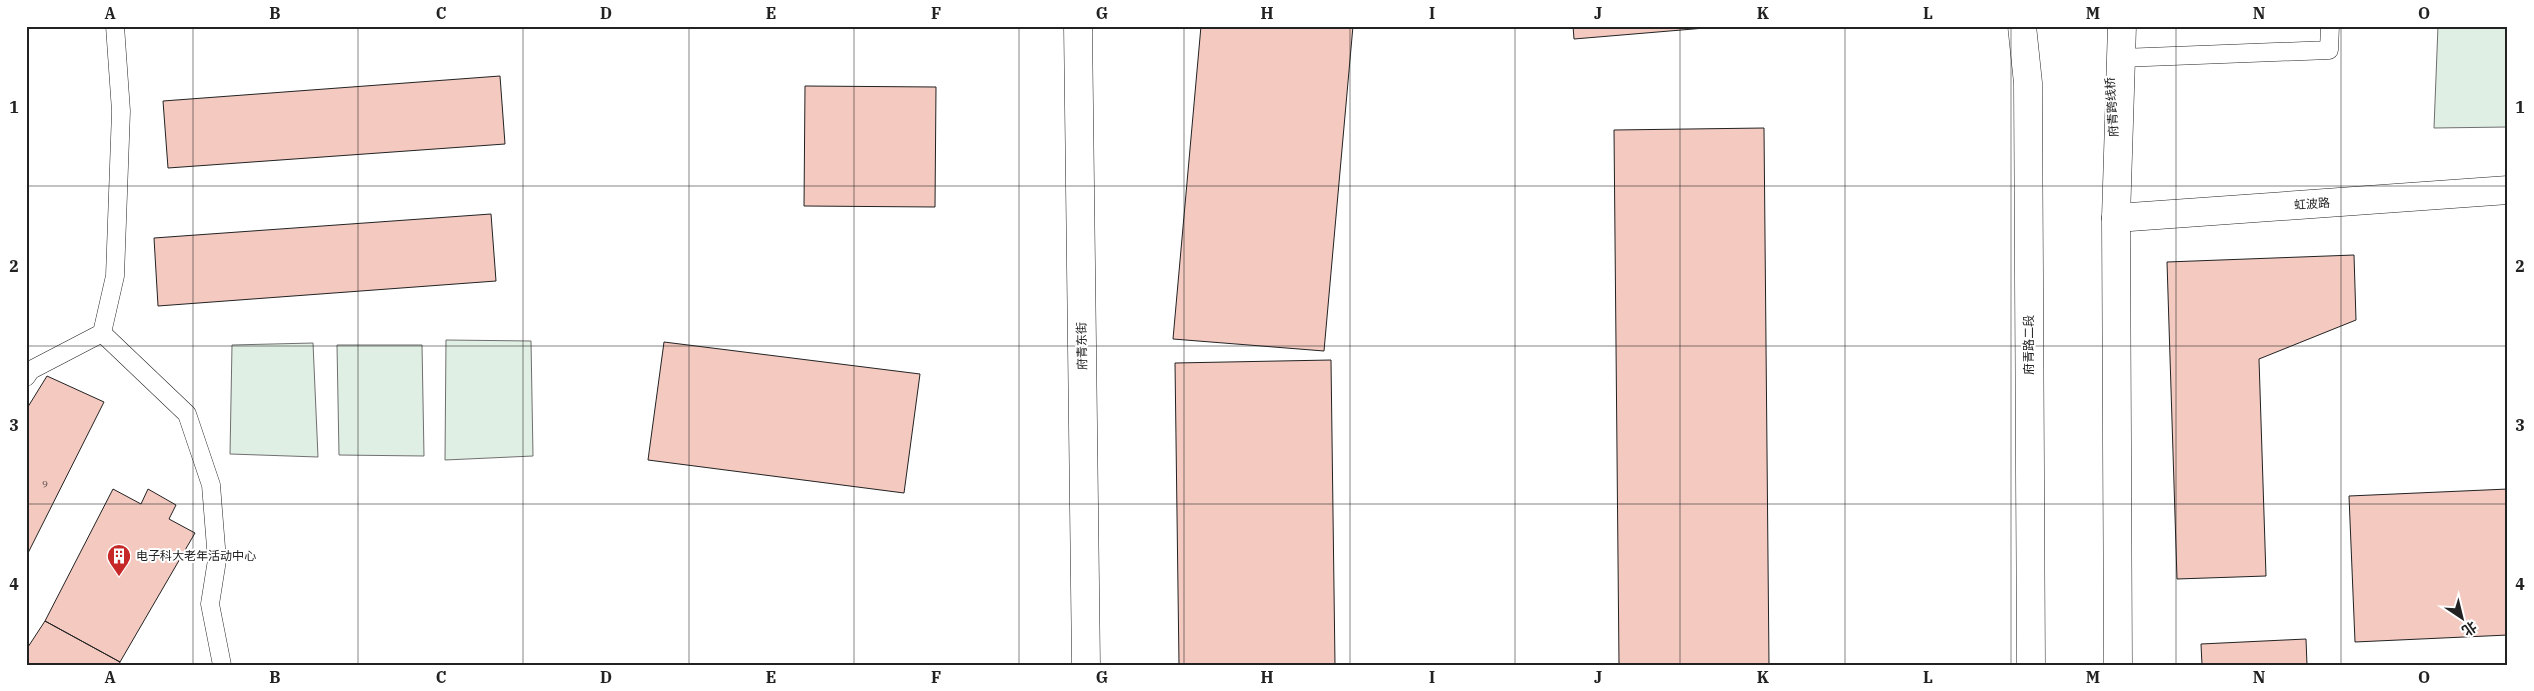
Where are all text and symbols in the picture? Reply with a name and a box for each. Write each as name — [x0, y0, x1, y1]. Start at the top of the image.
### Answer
text: A — [104, 3, 116, 23]
text: B — [269, 3, 281, 23]
text: C — [436, 3, 446, 23]
text: D — [600, 3, 612, 23]
text: E — [766, 3, 776, 23]
text: F — [931, 3, 941, 23]
text: G — [1096, 3, 1108, 23]
text: H — [1261, 3, 1274, 23]
text: I — [1429, 3, 1435, 23]
text: J — [1594, 3, 1602, 23]
text: K — [1757, 3, 1770, 23]
text: L — [1923, 3, 1933, 23]
text: M — [2086, 3, 2100, 23]
text: N — [2253, 3, 2265, 23]
text: O — [2418, 3, 2430, 23]
street label: 府青跨线桥 — [2102, 77, 2121, 137]
text: 1 — [9, 97, 19, 117]
text: 1 — [2515, 97, 2525, 117]
street label: 虹波路 — [2293, 195, 2330, 212]
text: 2 — [9, 256, 19, 276]
text: 2 — [2515, 256, 2525, 276]
street label: 府青路二段 — [2021, 315, 2036, 375]
street label: 府青东街 — [1074, 322, 1089, 370]
text: 3 — [9, 415, 19, 435]
text: 3 — [2515, 415, 2525, 435]
house number: 9 — [42, 478, 48, 491]
building icon: 电子科大老年活动中心 — [106, 543, 132, 577]
place label: 电子科大老年活动中心 — [136, 548, 256, 563]
text: 4 — [9, 574, 19, 594]
text: 4 — [2515, 574, 2525, 594]
north arrow — [2436, 594, 2486, 644]
text: 北 — [2459, 617, 2480, 640]
text: A — [104, 667, 116, 687]
text: B — [269, 667, 281, 687]
text: C — [436, 667, 446, 687]
text: D — [600, 667, 612, 687]
text: E — [766, 667, 776, 687]
text: F — [931, 667, 941, 687]
text: G — [1096, 667, 1108, 687]
text: H — [1261, 667, 1274, 687]
text: I — [1429, 667, 1435, 687]
text: J — [1594, 667, 1602, 687]
text: K — [1757, 667, 1770, 687]
text: L — [1923, 667, 1933, 687]
text: M — [2086, 667, 2100, 687]
text: N — [2253, 667, 2265, 687]
text: O — [2418, 667, 2430, 687]

